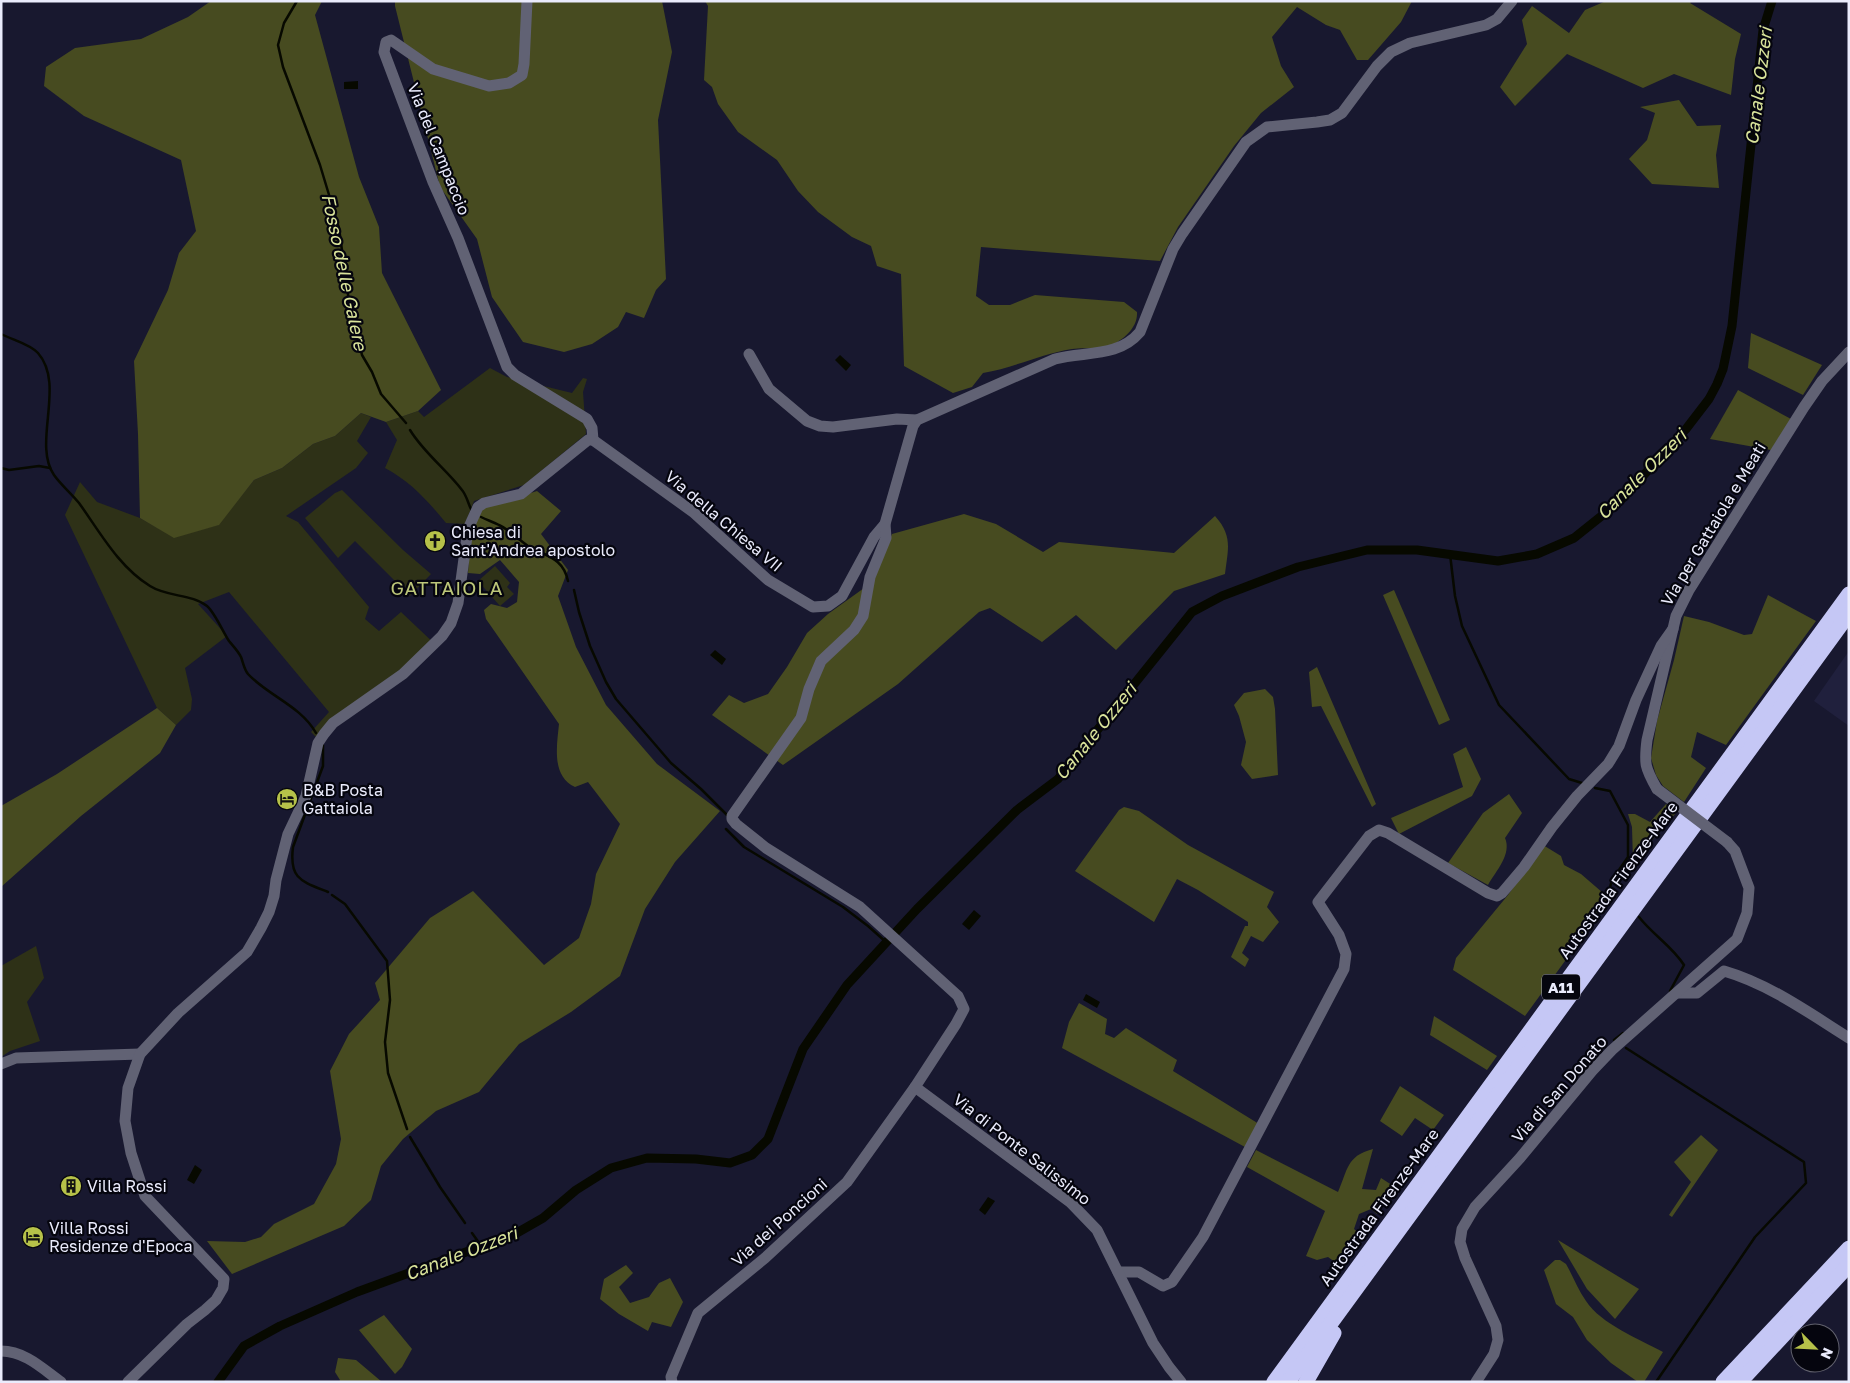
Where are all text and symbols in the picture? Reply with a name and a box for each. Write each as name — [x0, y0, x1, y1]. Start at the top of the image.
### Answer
water label: Canale Ozzeri — [1740, 24, 1776, 146]
street label: Via del Campaccio — [403, 80, 475, 218]
water label: Fosso delle Galere — [318, 192, 373, 354]
water label: Canale Ozzeri — [1591, 423, 1692, 524]
street label: Via per Gattaiola e Meati — [1656, 439, 1770, 609]
street label: Via della Chiesa VII — [661, 466, 787, 576]
place label: Chiesa di Sant'Andrea apostolo — [451, 522, 615, 560]
church icon: Chiesa di Sant'Andrea apostolo — [423, 529, 447, 553]
district label: GATTAIOLA — [391, 576, 503, 599]
water label: Canale Ozzeri — [1049, 676, 1142, 784]
place label: B&B Posta Gattaiola — [303, 780, 383, 818]
hotel icon: B&B Posta Gattaiola — [275, 787, 299, 811]
street label: Autostrada Firenze-Mare — [1554, 797, 1682, 963]
road number: A11 — [1542, 974, 1580, 1000]
street label: Via di San Donato — [1507, 1032, 1611, 1146]
street label: Via di Ponte Salissimo — [949, 1089, 1095, 1209]
street label: Autostrada Firenze-Mare — [1315, 1124, 1443, 1290]
building icon: Villa Rossi — [59, 1174, 83, 1198]
street label: Via dei Poncioni — [727, 1174, 831, 1270]
place label: Villa Rossi — [87, 1176, 167, 1196]
place label: Villa Rossi Residenze d'Epoca — [49, 1218, 193, 1256]
water label: Canale Ozzeri — [402, 1221, 522, 1284]
hotel icon: Villa Rossi Residenze d'Epoca — [21, 1225, 45, 1249]
north arrow — [1790, 1323, 1840, 1373]
text: N — [1817, 1345, 1837, 1362]

